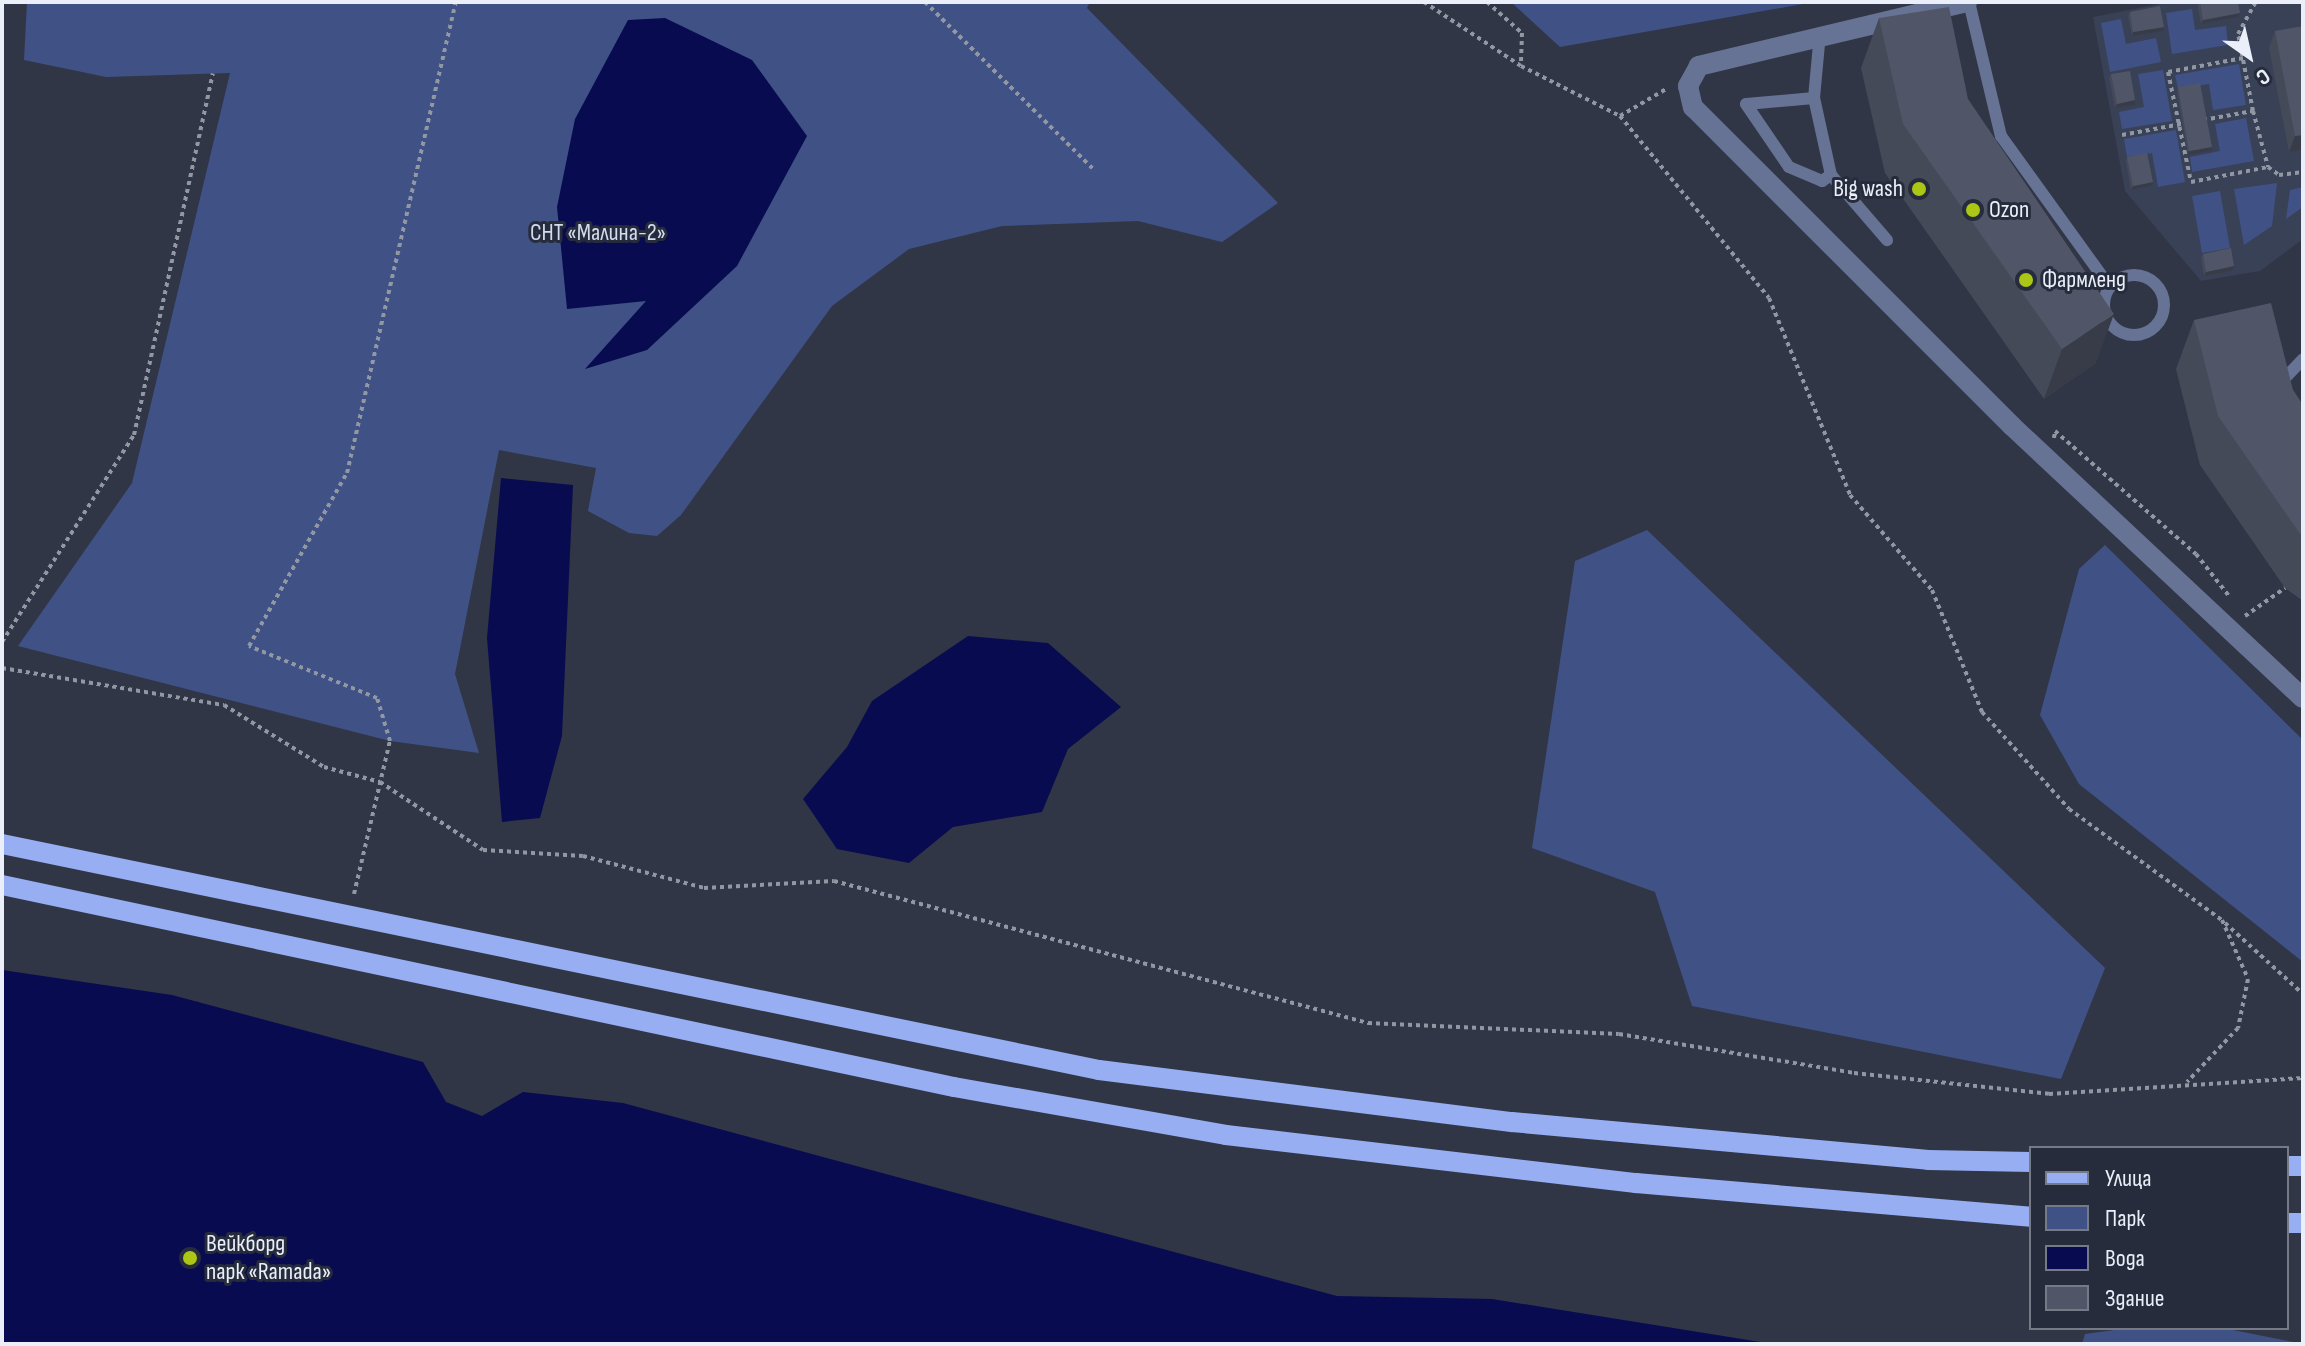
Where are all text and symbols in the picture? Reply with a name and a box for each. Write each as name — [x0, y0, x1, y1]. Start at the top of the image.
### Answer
north arrow — [2209, 16, 2289, 96]
text: С — [2250, 62, 2275, 91]
place label: Big wash — [1833, 175, 1903, 203]
marker: Big wash — [1910, 180, 1928, 198]
place label: Ozon — [1989, 196, 2029, 224]
marker: Ozon — [1964, 201, 1982, 219]
park label: СНТ «Малина-2» — [530, 219, 666, 247]
place label: Фармленд — [2042, 266, 2126, 294]
marker: Фармленд — [2017, 271, 2035, 289]
legend — [2029, 1146, 2289, 1330]
text: Улица — [2105, 1164, 2151, 1193]
text: Парк — [2105, 1204, 2145, 1233]
place label: Вейкборд парк «Ramada» — [206, 1230, 331, 1286]
text: Вода — [2105, 1244, 2145, 1273]
marker: Вейкборд парк «Ramada» — [181, 1249, 199, 1267]
text: Здание — [2105, 1284, 2164, 1313]

